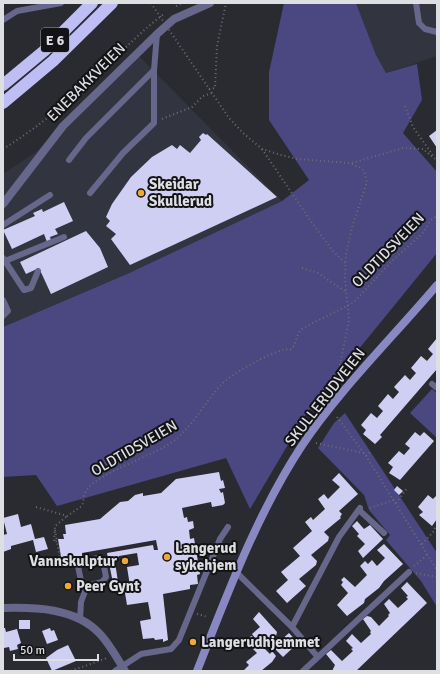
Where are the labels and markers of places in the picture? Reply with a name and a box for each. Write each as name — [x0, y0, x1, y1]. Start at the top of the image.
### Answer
place label: Skeidar Skullerud — [149, 175, 212, 210]
marker: Skeidar Skullerud — [136, 188, 146, 198]
place label: Langerud sykehjem — [175, 539, 237, 574]
place label: Vannskulptur — [29, 552, 117, 570]
marker: Langerud sykehjem — [162, 552, 172, 562]
marker: Vannskulptur — [120, 556, 130, 566]
place label: Peer Gynt — [76, 577, 140, 595]
marker: Peer Gynt — [63, 581, 73, 591]
place label: Langerudhjemmet — [201, 633, 320, 651]
marker: Langerudhjemmet — [188, 637, 198, 647]

